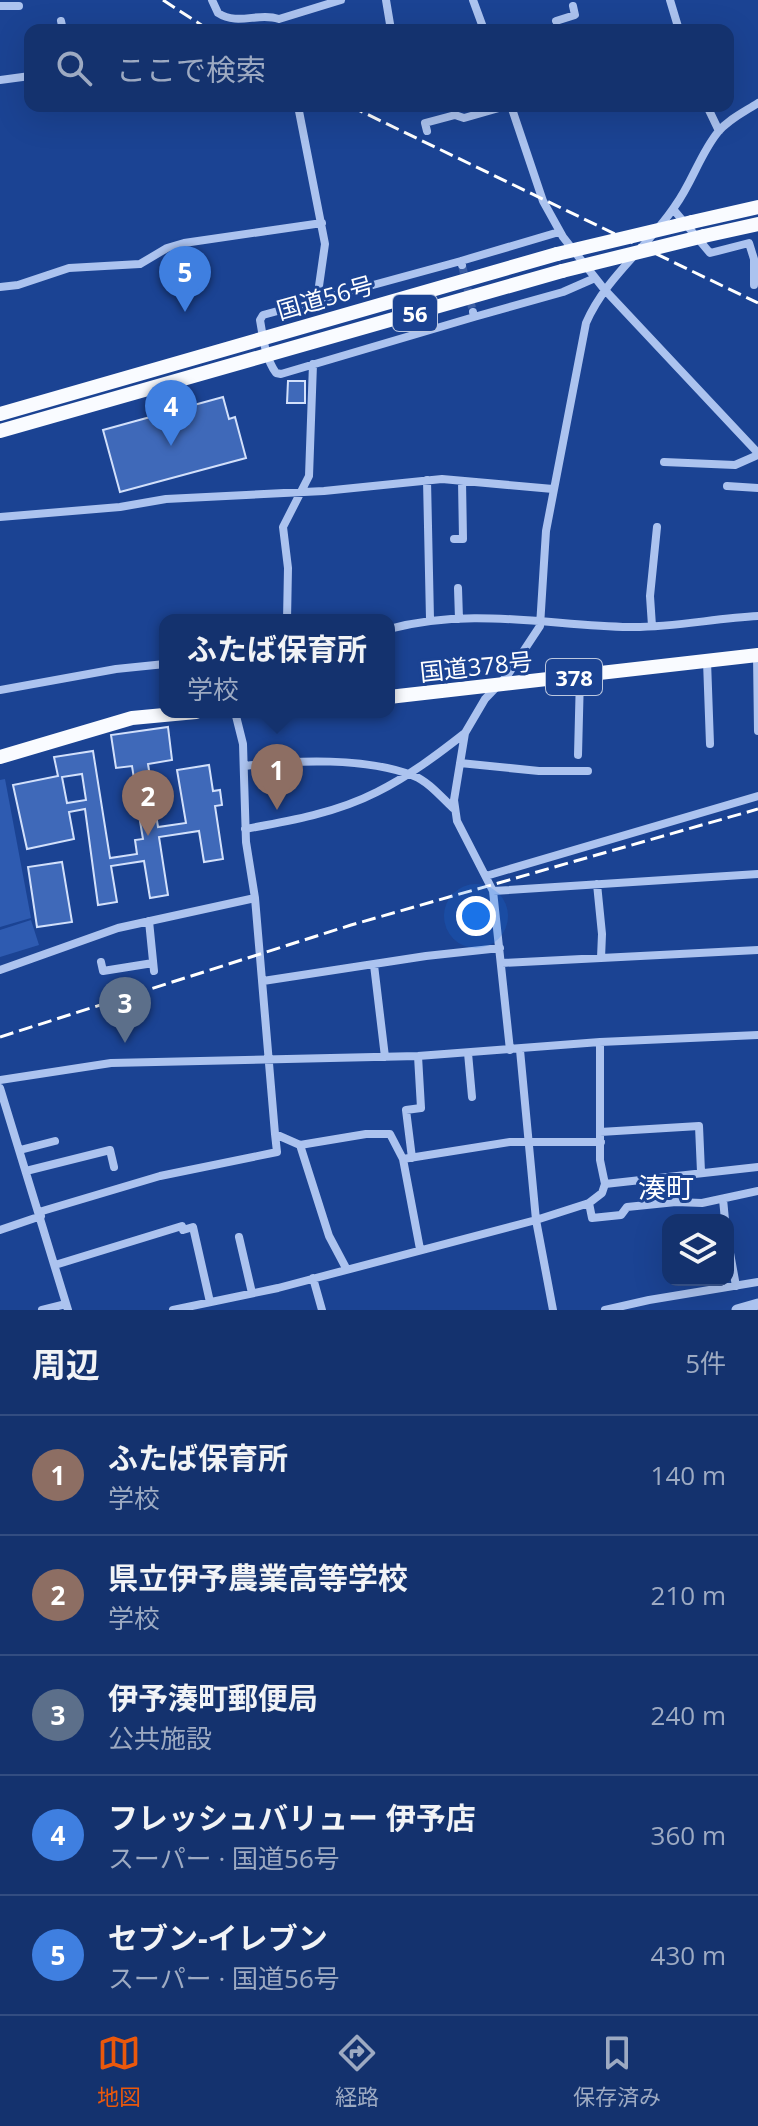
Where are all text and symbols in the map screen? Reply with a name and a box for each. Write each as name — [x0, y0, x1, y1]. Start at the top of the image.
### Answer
search box — [24, 24, 734, 112]
icon: search — [52, 46, 96, 90]
text: ここで検索 — [116, 49, 266, 90]
pin: 5 — [159, 246, 211, 312]
street label: 国道56号 — [273, 267, 377, 327]
road number: 56 — [393, 295, 437, 331]
pin: 4 — [145, 380, 197, 446]
popup — [159, 614, 395, 718]
text: ふたば保育所 — [187, 628, 367, 669]
street label: 国道378号 — [418, 644, 534, 688]
road number: 378 — [546, 659, 602, 695]
text: 学校 — [187, 671, 239, 707]
pin: 1 — [251, 744, 303, 810]
pin: 2 — [122, 770, 174, 836]
your location — [456, 896, 496, 936]
pin: 3 — [99, 977, 151, 1043]
district label: 湊町 — [638, 1168, 694, 1206]
map controls — [662, 1214, 734, 1286]
button: layers — [662, 1214, 734, 1286]
text: 周辺 — [32, 1341, 100, 1387]
text: 5件 — [685, 1345, 726, 1381]
text: ふたば保育所 — [108, 1437, 288, 1478]
text: 1 — [51, 1457, 65, 1493]
text: 140 m — [651, 1457, 726, 1493]
text: 学校 — [108, 1480, 160, 1516]
text: 県立伊予農業高等学校 — [108, 1557, 408, 1598]
text: 2 — [51, 1577, 65, 1613]
text: 210 m — [651, 1577, 726, 1613]
text: 学校 — [108, 1600, 160, 1636]
text: 伊予湊町郵便局 — [108, 1677, 318, 1718]
text: 3 — [51, 1697, 65, 1733]
text: 240 m — [651, 1697, 726, 1733]
text: 公共施設 — [108, 1720, 212, 1756]
text: フレッシュバリュー 伊予店 — [108, 1797, 476, 1838]
text: 4 — [51, 1817, 65, 1853]
text: 360 m — [651, 1817, 726, 1853]
text: スーパー · 国道56号 — [108, 1840, 340, 1876]
text: セブン-イレブン — [108, 1917, 328, 1958]
text: 5 — [51, 1937, 65, 1973]
text: 430 m — [651, 1937, 726, 1973]
text: スーパー · 国道56号 — [108, 1960, 340, 1996]
tab: 地図 — [97, 2031, 141, 2111]
tab: 経路 — [335, 2031, 379, 2111]
tab: 保存済み — [573, 2031, 661, 2111]

